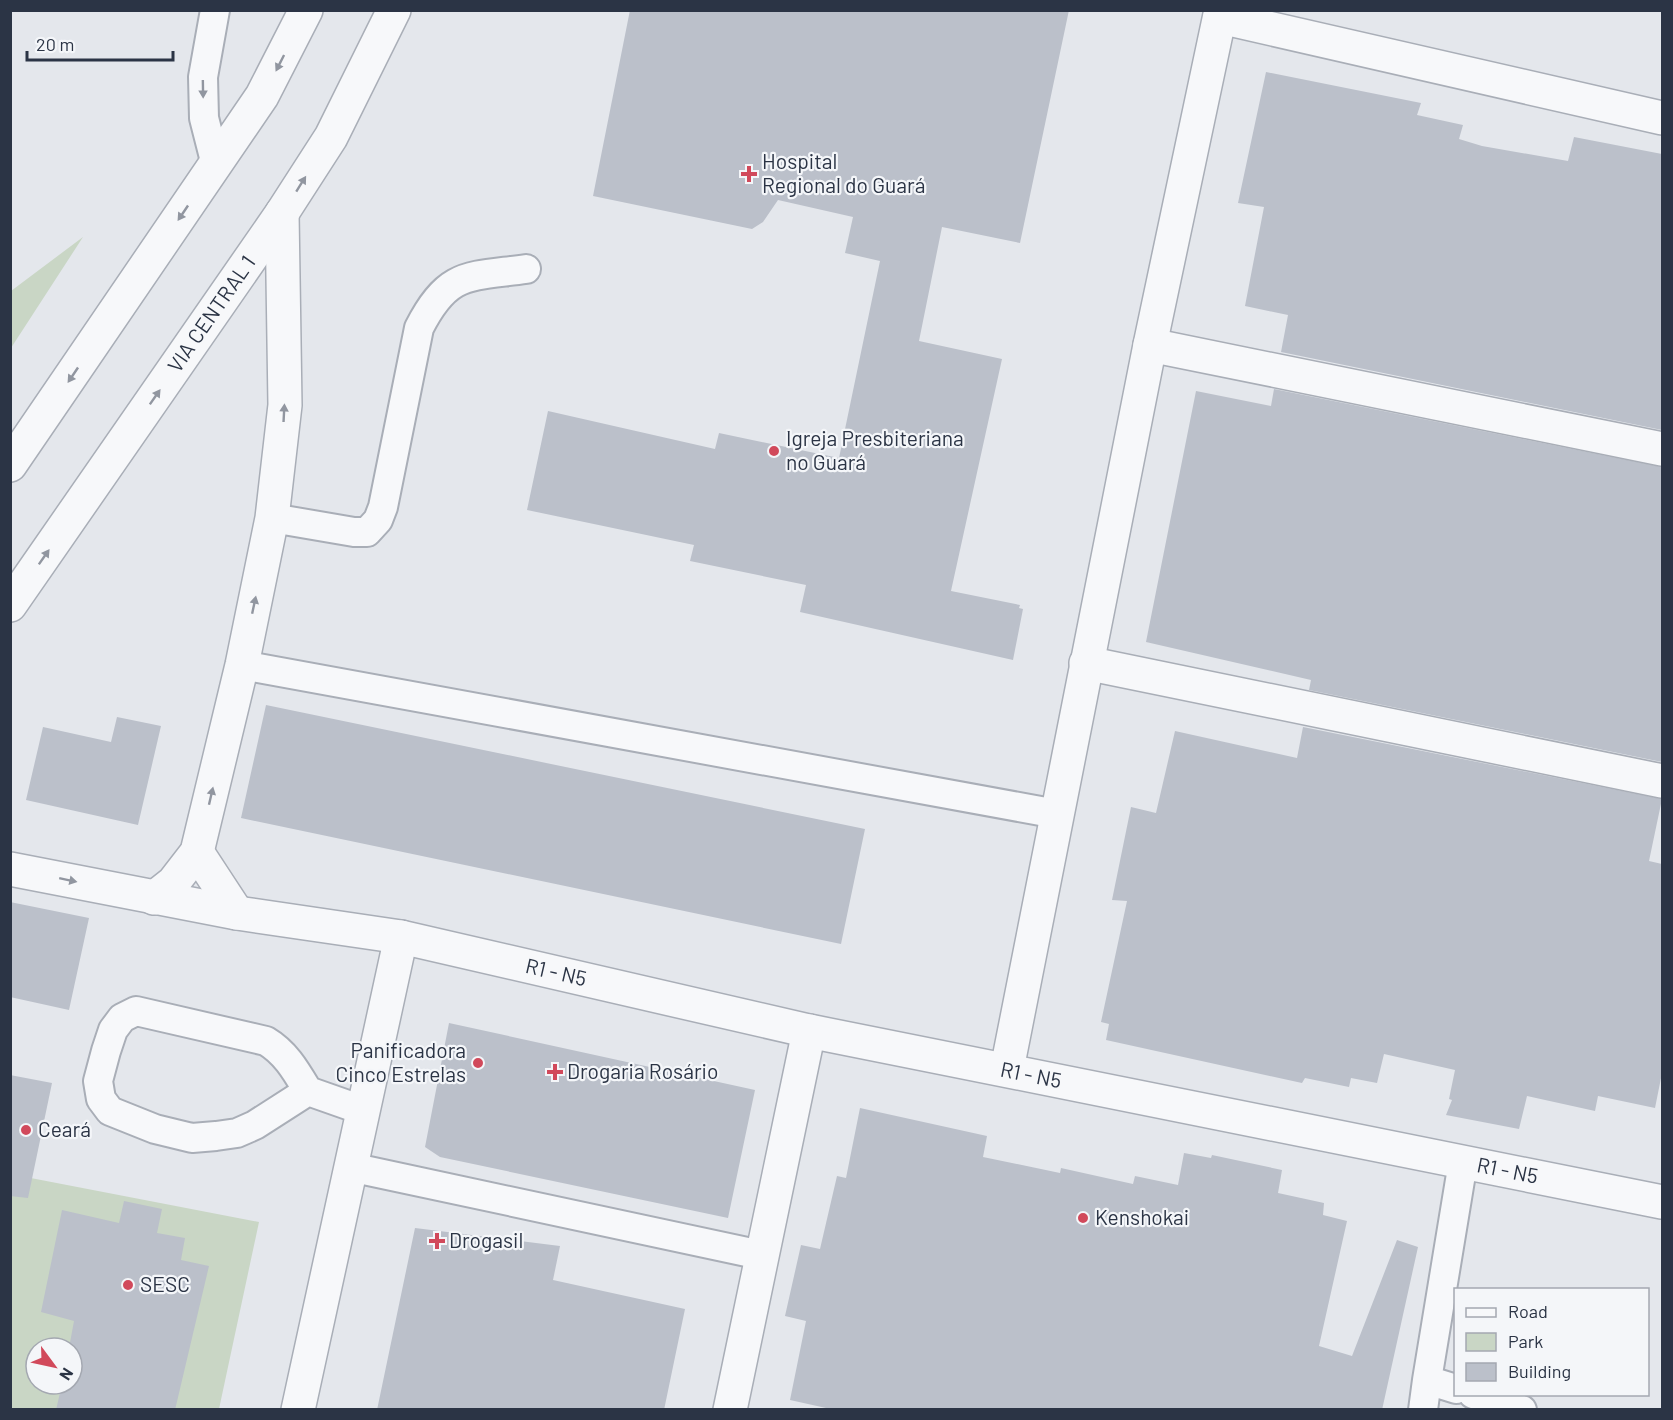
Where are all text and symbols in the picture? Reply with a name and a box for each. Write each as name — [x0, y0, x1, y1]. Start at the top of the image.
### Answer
scale bar — [27, 24, 172, 62]
text: 20 m — [36, 33, 74, 55]
one-way arrow — [275, 54, 284, 71]
one-way arrow — [198, 79, 208, 98]
place label: Hospital Regional do Guará — [762, 148, 925, 197]
marker: Hospital Regional do Guará — [740, 165, 758, 183]
one-way arrow — [295, 176, 306, 192]
one-way arrow — [177, 205, 189, 221]
street label: VIA CENTRAL 1 — [161, 250, 260, 376]
one-way arrow — [68, 367, 79, 383]
one-way arrow — [149, 389, 160, 405]
one-way arrow — [279, 404, 289, 423]
place label: Igreja Presbiteriana no Guará — [786, 425, 964, 474]
marker: Igreja Presbiteriana no Guará — [767, 444, 781, 458]
one-way arrow — [38, 550, 50, 566]
one-way arrow — [250, 596, 259, 615]
one-way arrow — [206, 786, 216, 805]
one-way arrow — [59, 876, 77, 886]
street label: R1 - N5 — [523, 952, 589, 990]
place label: Panificadora Cinco Estrelas — [335, 1037, 466, 1086]
marker: Panificadora Cinco Estrelas — [471, 1056, 485, 1070]
street label: R1 - N5 — [998, 1056, 1064, 1092]
place label: Drogaria Rosário — [567, 1058, 718, 1083]
marker: Drogaria Rosário — [548, 1065, 562, 1079]
place label: Ceará — [38, 1116, 91, 1141]
marker: Ceará — [19, 1123, 33, 1137]
street label: R1 - N5 — [1475, 1151, 1541, 1188]
place label: Kenshokai — [1095, 1204, 1189, 1229]
marker: Kenshokai — [1076, 1211, 1090, 1225]
place label: Drogasil — [449, 1227, 523, 1252]
marker: Drogasil — [430, 1234, 444, 1248]
place label: SESC — [140, 1271, 190, 1296]
marker: SESC — [121, 1278, 135, 1292]
legend — [1454, 1288, 1649, 1396]
text: Road — [1508, 1300, 1548, 1322]
text: Park — [1508, 1330, 1543, 1352]
north arrow — [24, 1336, 84, 1396]
text: Building — [1508, 1360, 1571, 1382]
text: N — [56, 1365, 78, 1384]

